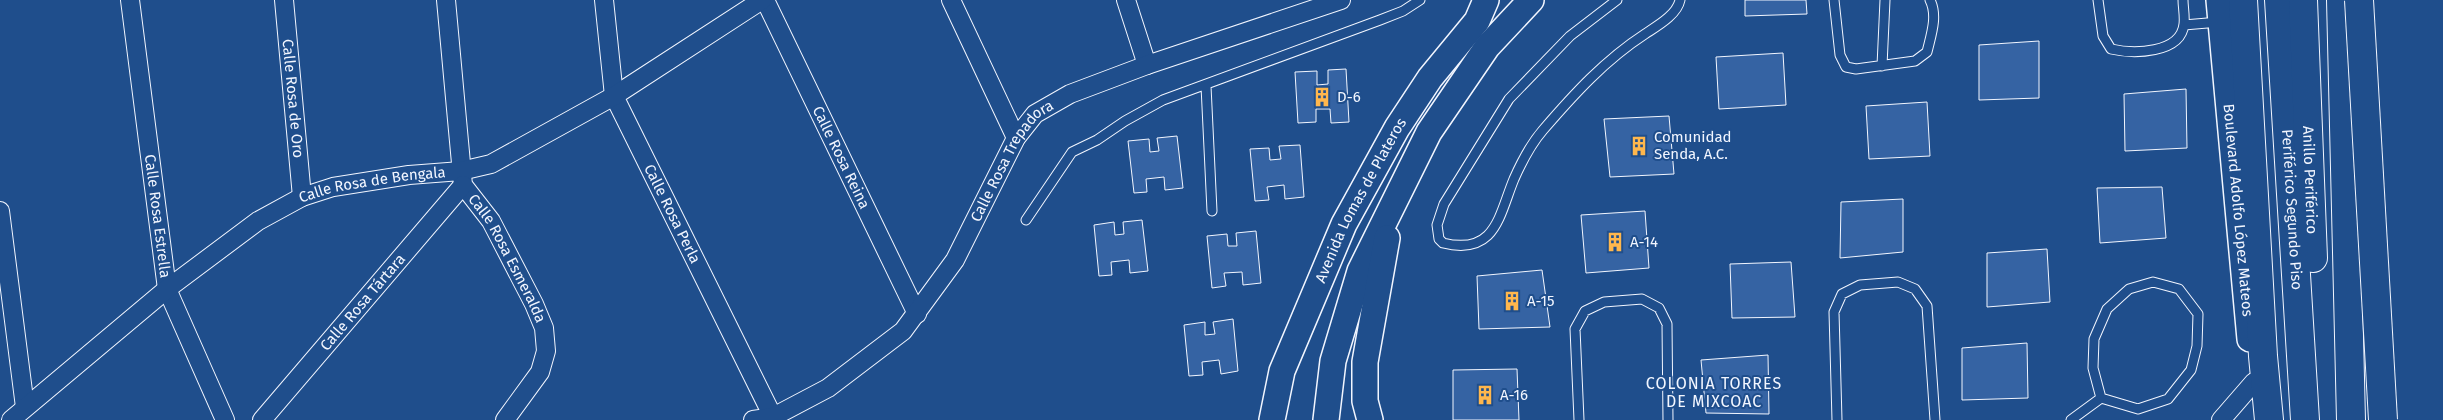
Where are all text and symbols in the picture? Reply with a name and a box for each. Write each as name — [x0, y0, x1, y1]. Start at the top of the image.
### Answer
street label: Calle Rosa de Oro — [279, 38, 307, 159]
building icon: D-6 — [1311, 86, 1333, 108]
place label: D-6 — [1337, 88, 1361, 106]
street label: Calle Rosa Trepadora — [967, 96, 1057, 225]
street label: Calle Rosa Reina — [809, 103, 874, 212]
street label: Boulevard Adolfo López Mateos — [2220, 103, 2257, 317]
street label: Avenida Lomas de Plateros — [1311, 115, 1410, 285]
street label: Anillo Periférico — [2299, 125, 2321, 234]
place label: Comunidad Senda, A.C. — [1654, 128, 1732, 163]
street label: Periférico Segundo Piso — [2278, 129, 2306, 291]
building icon: Comunidad Senda, A.C. — [1628, 135, 1650, 157]
street label: Calle Rosa Estrella — [141, 153, 175, 279]
street label: Calle Rosa Perla — [640, 161, 705, 266]
street label: Calle Rosa de Bengala — [296, 163, 446, 206]
street label: Calle Rosa Esmeralda — [464, 190, 550, 325]
building icon: A-14 — [1604, 231, 1626, 253]
place label: A-14 — [1630, 233, 1658, 251]
street label: Calle Rosa Tártara — [316, 250, 409, 354]
building icon: A-15 — [1501, 290, 1523, 312]
place label: A-15 — [1527, 292, 1554, 310]
district label: COLONIA TORRES DE MIXCOAC — [1646, 374, 1782, 411]
building icon: A-16 — [1474, 384, 1496, 406]
place label: A-16 — [1500, 386, 1528, 404]

